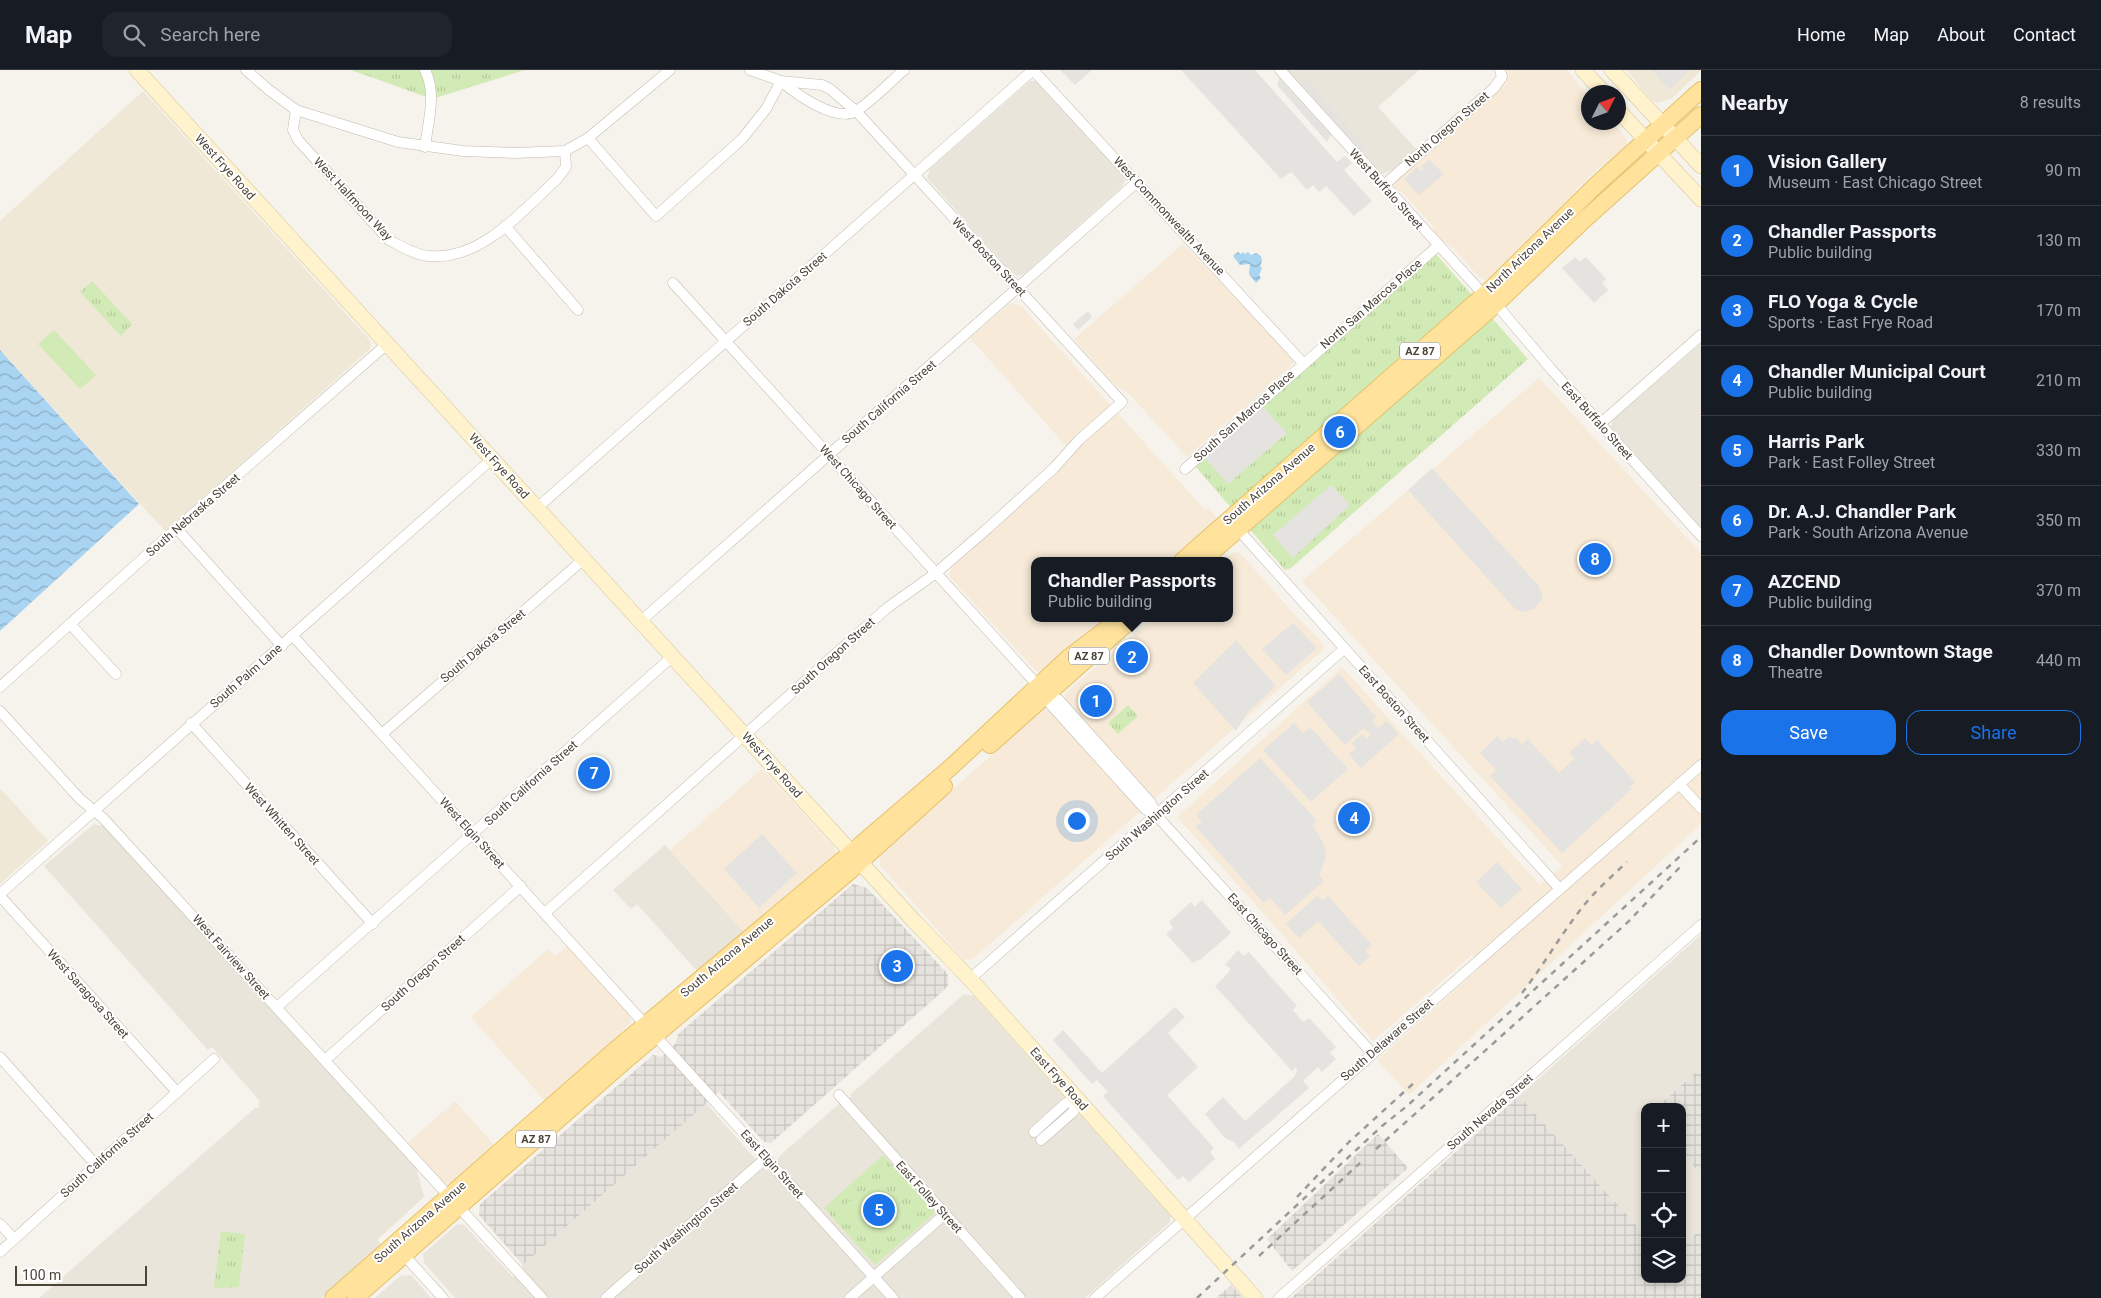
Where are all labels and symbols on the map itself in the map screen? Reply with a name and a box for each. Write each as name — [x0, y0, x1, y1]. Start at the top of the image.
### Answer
north arrow — [1581, 85, 1626, 130]
street label: North Oregon Street — [1402, 89, 1492, 169]
street label: West Frye Road — [192, 131, 258, 203]
street label: West Buffalo Street — [1346, 146, 1426, 232]
street label: West Commonwealth Avenue — [1110, 154, 1228, 278]
street label: West Halfmoon Way — [311, 155, 395, 244]
street label: North Arizona Avenue — [1483, 205, 1577, 295]
street label: West Boston Street — [949, 215, 1029, 299]
street label: South Dakota Street — [740, 249, 830, 329]
street label: North San Marcos Place — [1318, 256, 1424, 352]
road number: AZ 87 — [1400, 342, 1440, 360]
street label: South California Street — [839, 357, 939, 447]
street label: South San Marcos Place — [1191, 367, 1297, 465]
street label: East Buffalo Street — [1558, 379, 1636, 463]
pin: 6 — [1324, 413, 1356, 451]
street label: West Frye Road — [466, 430, 532, 502]
street label: South Arizona Avenue — [1220, 440, 1318, 528]
street label: West Chicago Street — [817, 442, 899, 532]
street label: South Nebraska Street — [143, 470, 243, 560]
pin: 8 — [1579, 540, 1611, 578]
street label: South Dakota Street — [438, 606, 528, 686]
street label: South Oregon Street — [788, 615, 878, 697]
pin: 2 — [1116, 638, 1148, 676]
street label: South Palm Lane — [207, 641, 285, 711]
road number: AZ 87 — [1069, 648, 1109, 664]
street label: East Boston Street — [1356, 663, 1432, 745]
pin: 1 — [1080, 682, 1112, 720]
street label: West Frye Road — [739, 729, 805, 801]
street label: South California Street — [482, 738, 580, 828]
pin: 7 — [578, 754, 610, 792]
street label: South Washington Street — [1103, 766, 1211, 864]
street label: West Whitten Street — [241, 780, 323, 868]
street label: West Elgin Street — [436, 795, 508, 871]
pin: 4 — [1338, 799, 1370, 837]
your location — [1064, 808, 1090, 834]
street label: East Chicago Street — [1225, 890, 1305, 978]
street label: West Fairview Street — [189, 912, 273, 1002]
street label: South Arizona Avenue — [678, 914, 776, 1000]
street label: South Oregon Street — [378, 932, 468, 1014]
street label: West Saragosa Street — [44, 947, 132, 1041]
pin: 3 — [881, 947, 913, 985]
street label: South Delaware Street — [1338, 996, 1436, 1084]
street label: East Frye Road — [1027, 1045, 1091, 1113]
street label: South Nevada Street — [1444, 1071, 1536, 1153]
street label: South California Street — [58, 1110, 156, 1200]
street label: East Elgin Street — [738, 1127, 806, 1201]
road number: AZ 87 — [516, 1130, 556, 1148]
street label: East Folley Street — [893, 1158, 965, 1236]
street label: South Arizona Avenue — [371, 1178, 469, 1266]
street label: South Washington Street — [632, 1179, 740, 1277]
pin: 5 — [863, 1191, 895, 1229]
scale bar — [15, 1263, 148, 1286]

